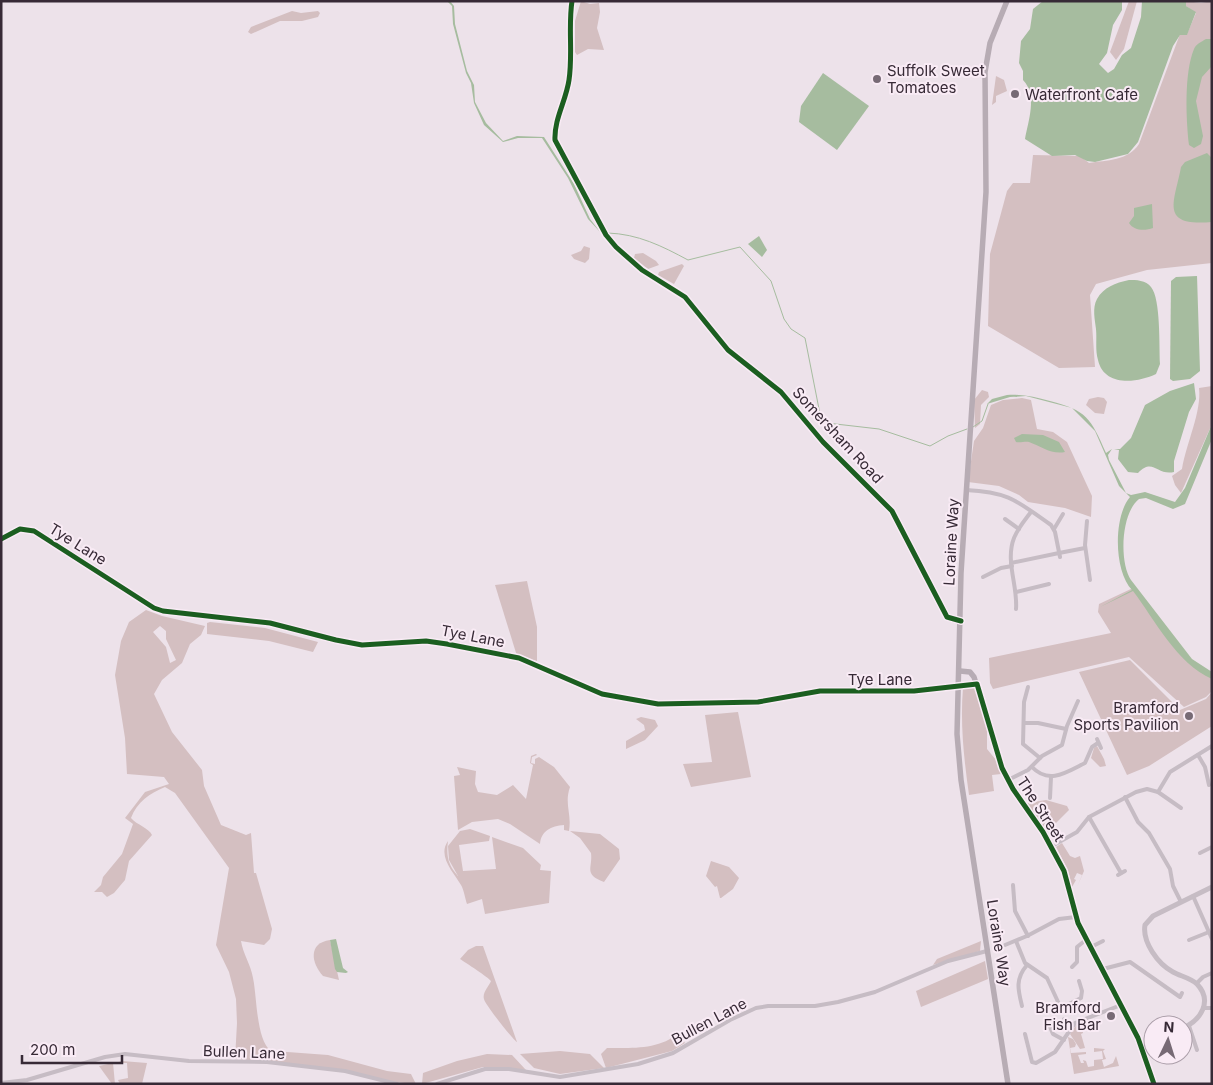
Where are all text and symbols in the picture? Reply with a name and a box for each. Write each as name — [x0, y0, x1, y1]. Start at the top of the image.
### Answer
place label: Suffolk Sweet Tomatoes — [887, 61, 985, 97]
marker: Suffolk Sweet Tomatoes — [871, 73, 883, 85]
place label: Waterfront Cafe — [1025, 85, 1138, 104]
marker: Waterfront Cafe — [1009, 88, 1021, 100]
street label: Somersham Road — [788, 383, 888, 487]
street label: Loraine Way — [939, 497, 963, 586]
street label: Tye Lane — [46, 519, 110, 569]
street label: Tye Lane — [440, 621, 506, 651]
street label: Tye Lane — [848, 670, 912, 689]
place label: Bramford Sports Pavilion — [1073, 698, 1179, 734]
marker: Bramford Sports Pavilion — [1183, 710, 1195, 722]
street label: The Street — [1013, 773, 1069, 845]
street label: Loraine Way — [983, 898, 1015, 988]
street label: Bullen Lane — [668, 993, 750, 1049]
place label: Bramford Fish Bar — [1035, 998, 1101, 1034]
marker: Bramford Fish Bar — [1105, 1010, 1117, 1022]
north arrow — [1143, 1015, 1193, 1065]
text: N — [1163, 1018, 1175, 1035]
scale bar — [22, 1032, 122, 1064]
text: 200 m — [30, 1040, 75, 1059]
street label: Bullen Lane — [203, 1041, 285, 1063]

